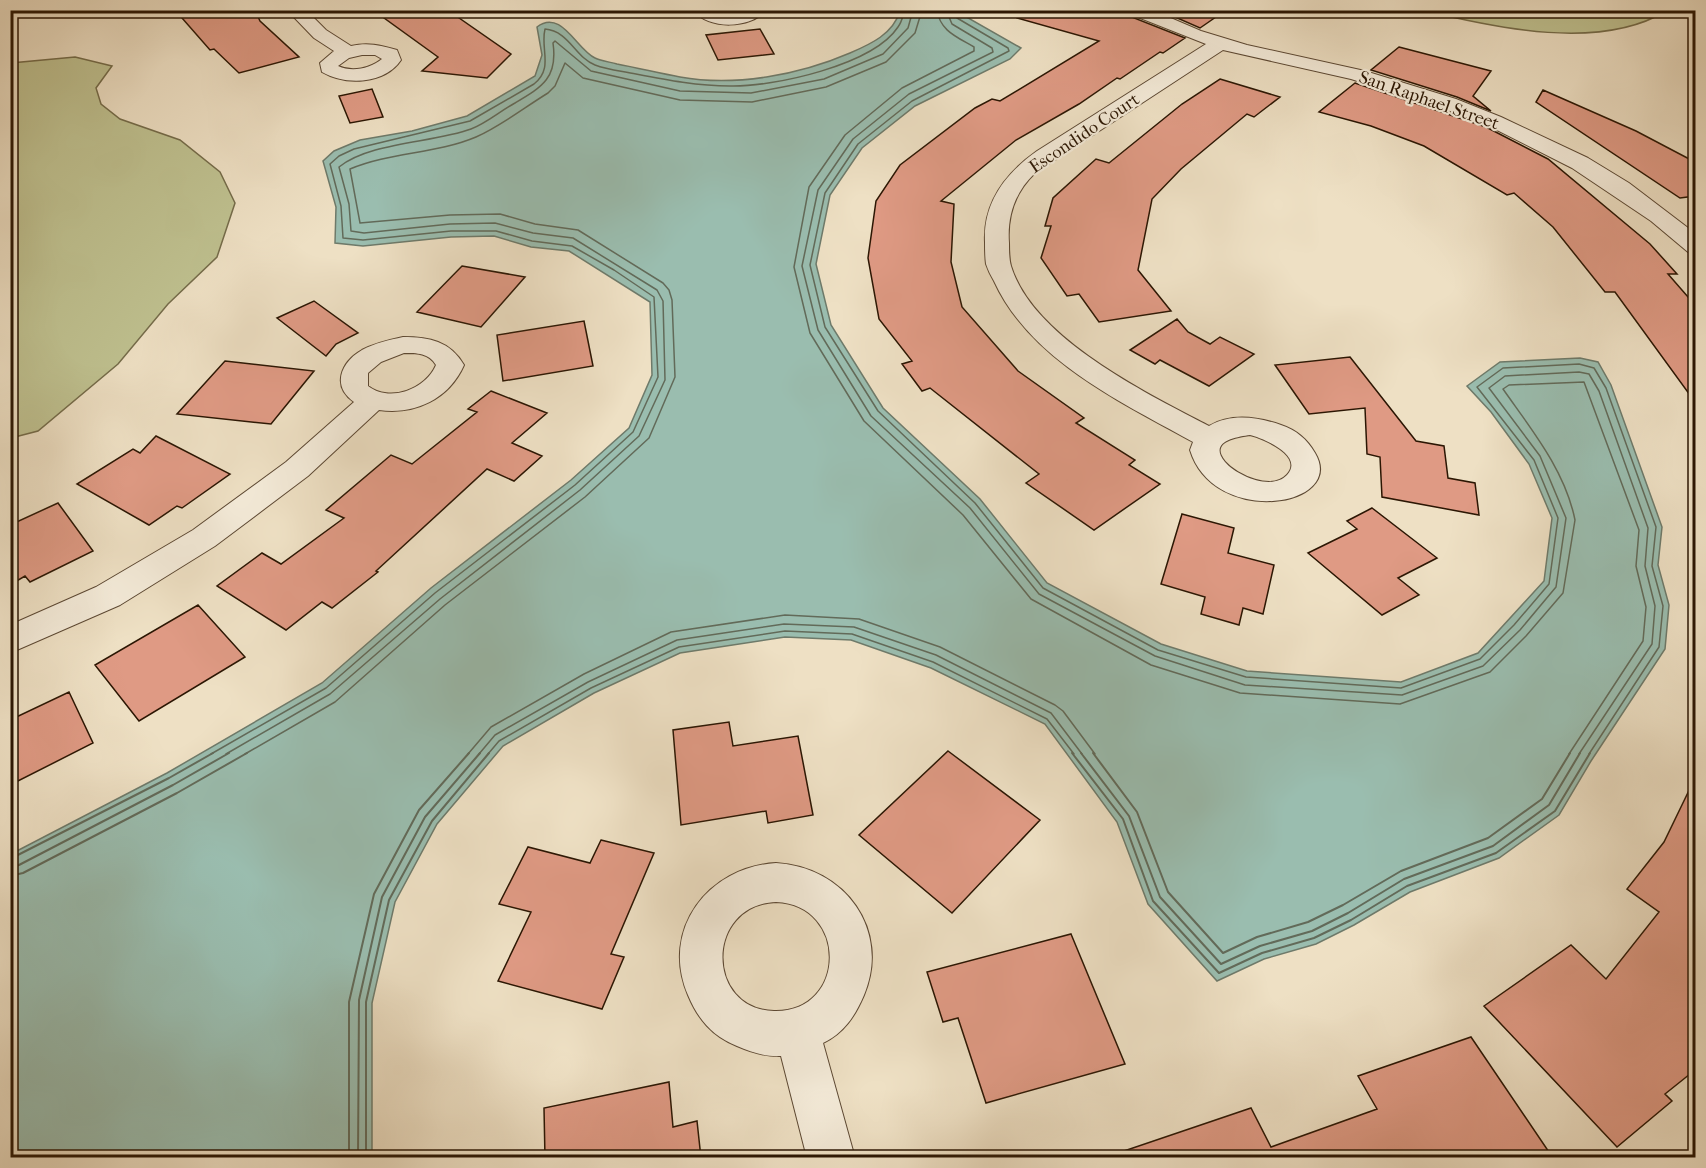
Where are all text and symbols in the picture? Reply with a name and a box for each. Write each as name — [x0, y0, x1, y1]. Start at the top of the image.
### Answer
street label: San Raphael Street — [1356, 67, 1502, 134]
street label: Escondido Court — [1025, 89, 1144, 178]

